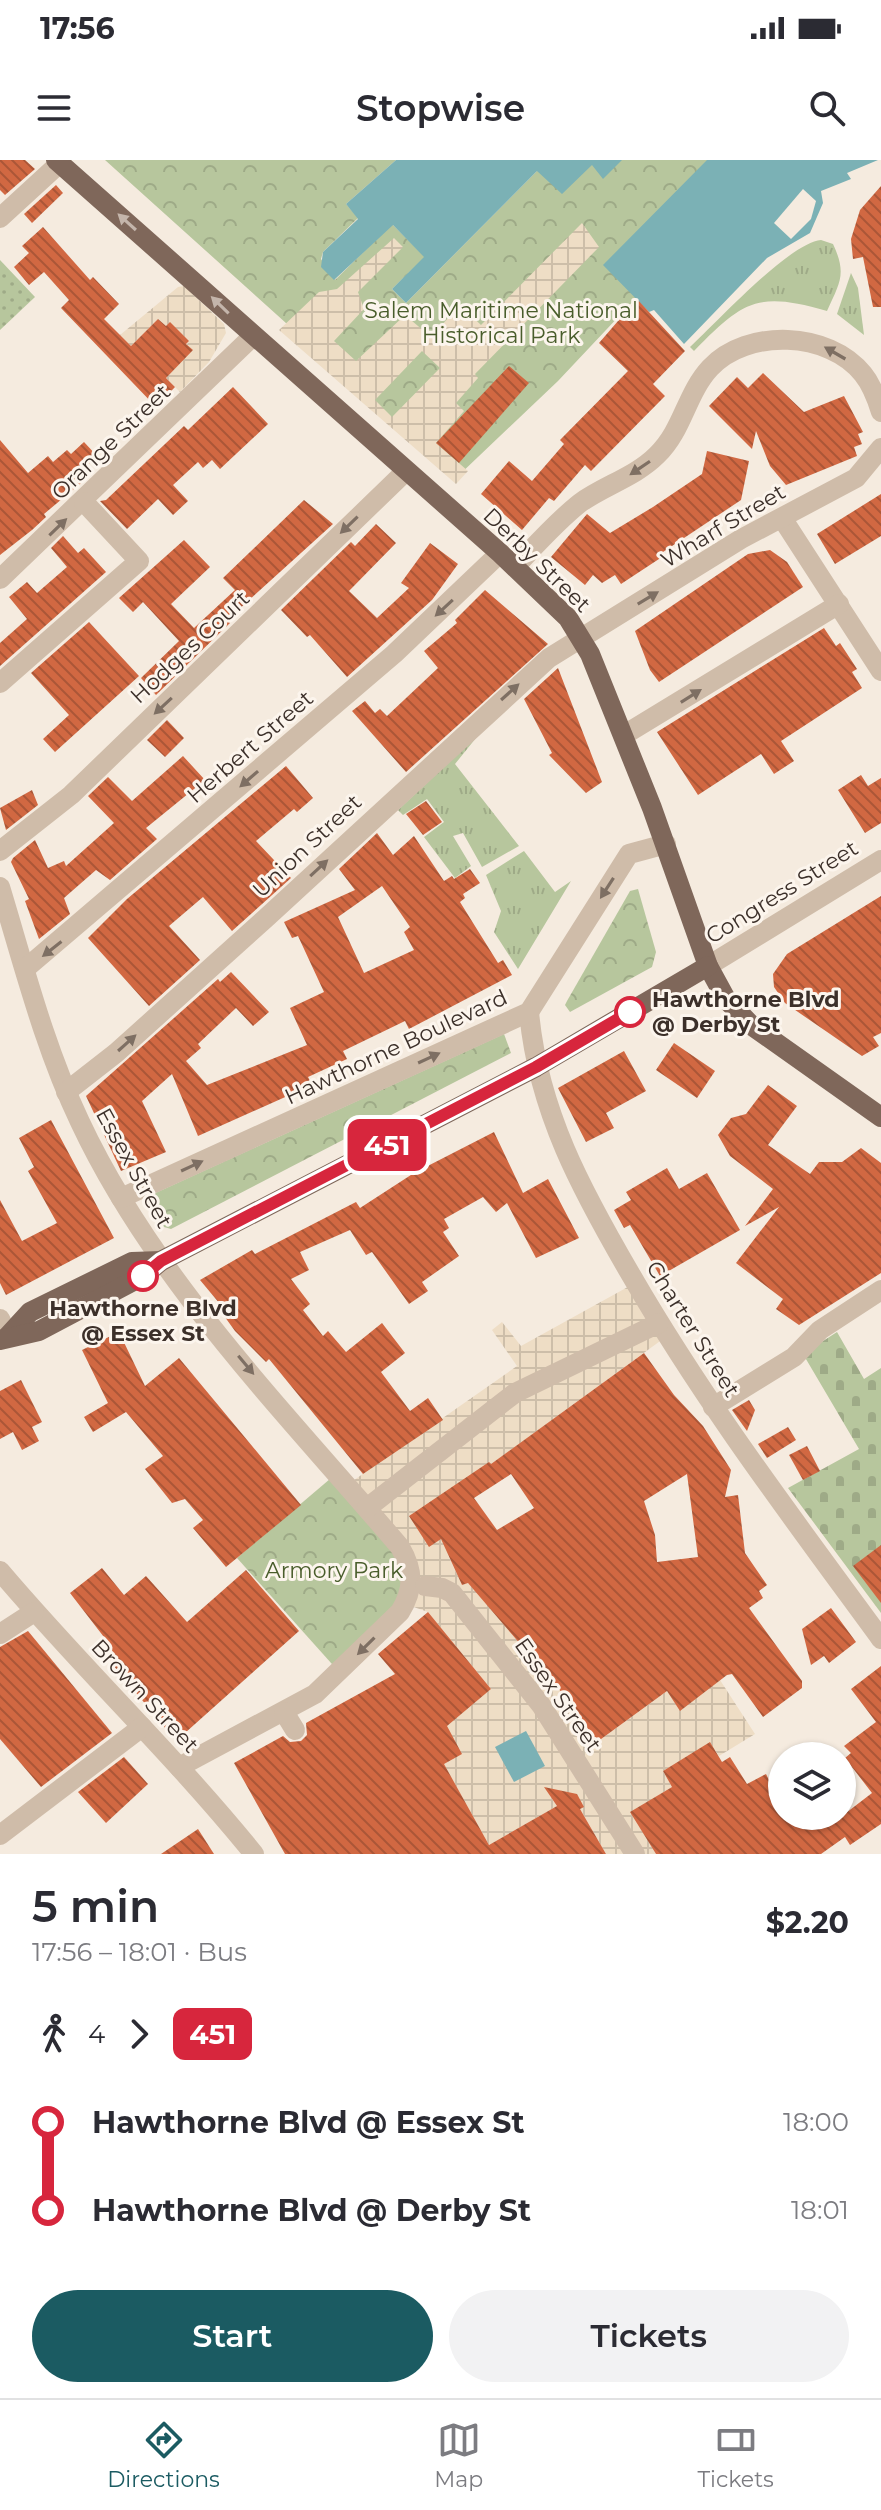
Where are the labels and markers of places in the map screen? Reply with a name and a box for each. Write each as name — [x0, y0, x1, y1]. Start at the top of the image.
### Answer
place label: Hawthorne Blvd @ Derby St — [652, 986, 839, 1038]
marker: Hawthorne Blvd @ Derby St — [615, 997, 645, 1027]
marker: Hawthorne Blvd @ Essex St — [128, 1261, 158, 1291]
place label: Hawthorne Blvd @ Essex St — [49, 1295, 237, 1347]

